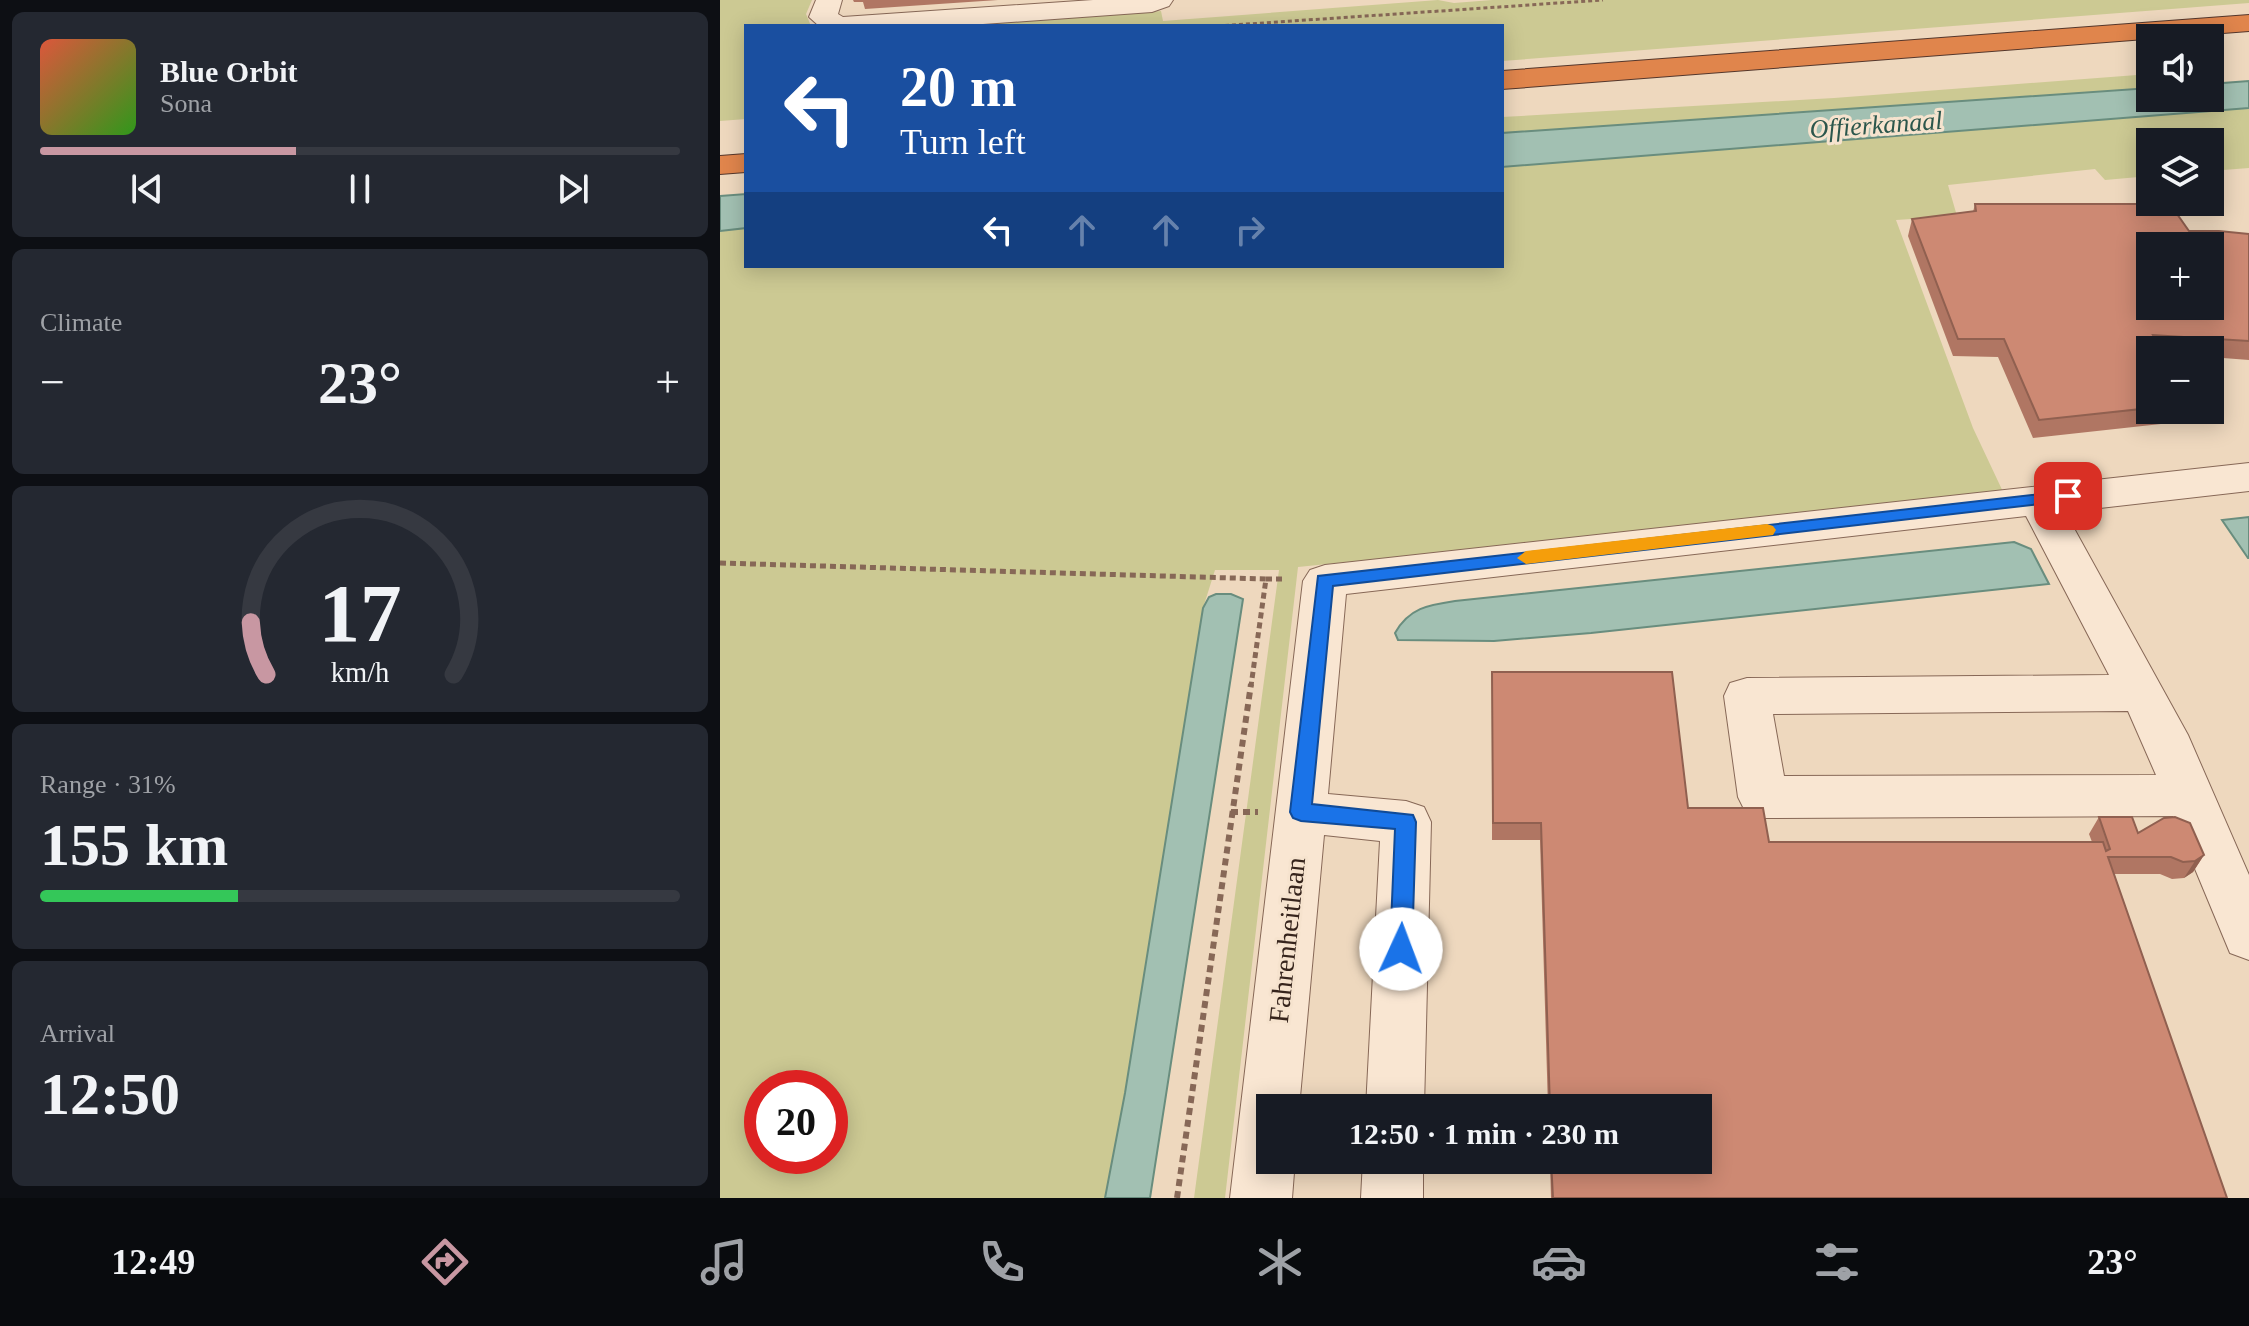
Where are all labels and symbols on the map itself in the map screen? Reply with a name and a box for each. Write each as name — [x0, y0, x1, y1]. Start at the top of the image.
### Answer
water label: Offierkanaal — [1809, 106, 1943, 144]
pin — [2034, 462, 2102, 530]
street label: Fahrenheitlaan — [1263, 856, 1311, 1024]
position arrow — [1359, 907, 1443, 991]
speed limit sign: 20 — [744, 1070, 848, 1174]

